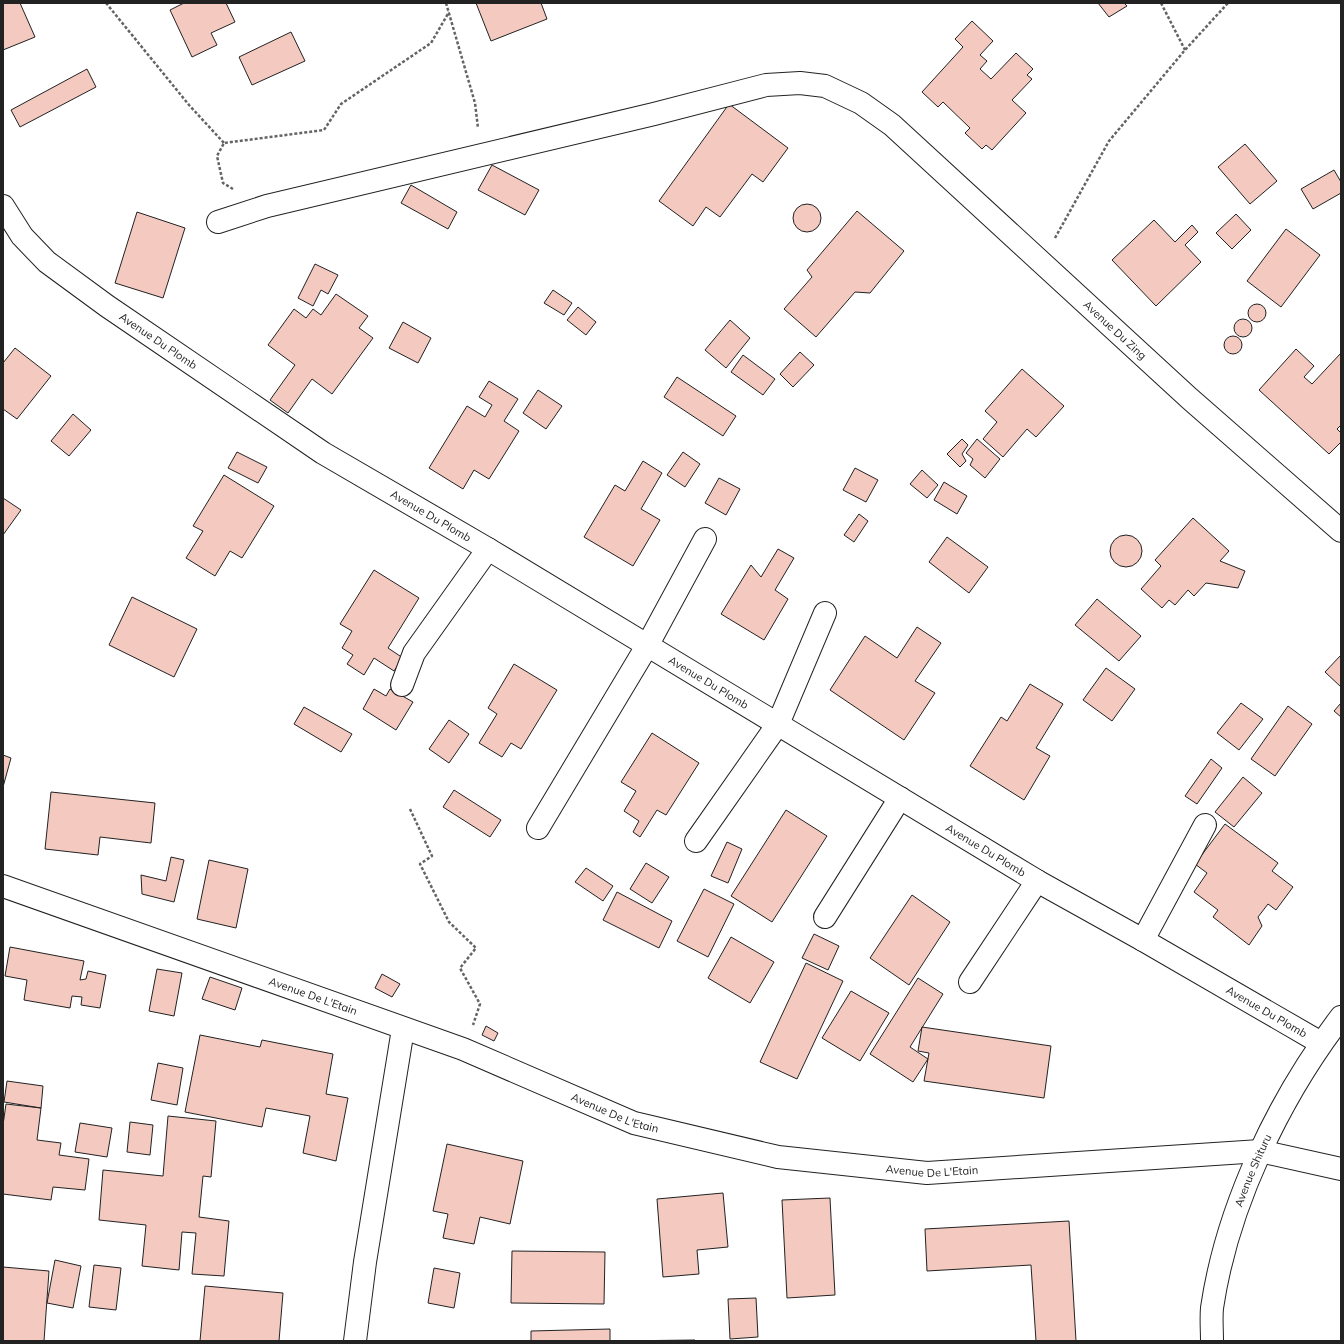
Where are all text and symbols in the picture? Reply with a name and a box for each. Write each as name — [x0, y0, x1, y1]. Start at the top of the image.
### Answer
street label: Avenue Du Zing — [1080, 297, 1150, 363]
street label: Avenue Du Plomb — [117, 309, 200, 373]
street label: Avenue Du Plomb — [388, 487, 474, 545]
street label: Avenue Du Plomb — [666, 653, 752, 712]
street label: Avenue Du Plomb — [943, 821, 1029, 880]
street label: Avenue De L'Etain — [267, 974, 359, 1018]
street label: Avenue Du Plomb — [1224, 983, 1310, 1041]
street label: Avenue De L'Etain — [569, 1090, 660, 1136]
street label: Avenue Shituru — [1231, 1132, 1275, 1209]
street label: Avenue De L'Etain — [885, 1162, 979, 1180]

